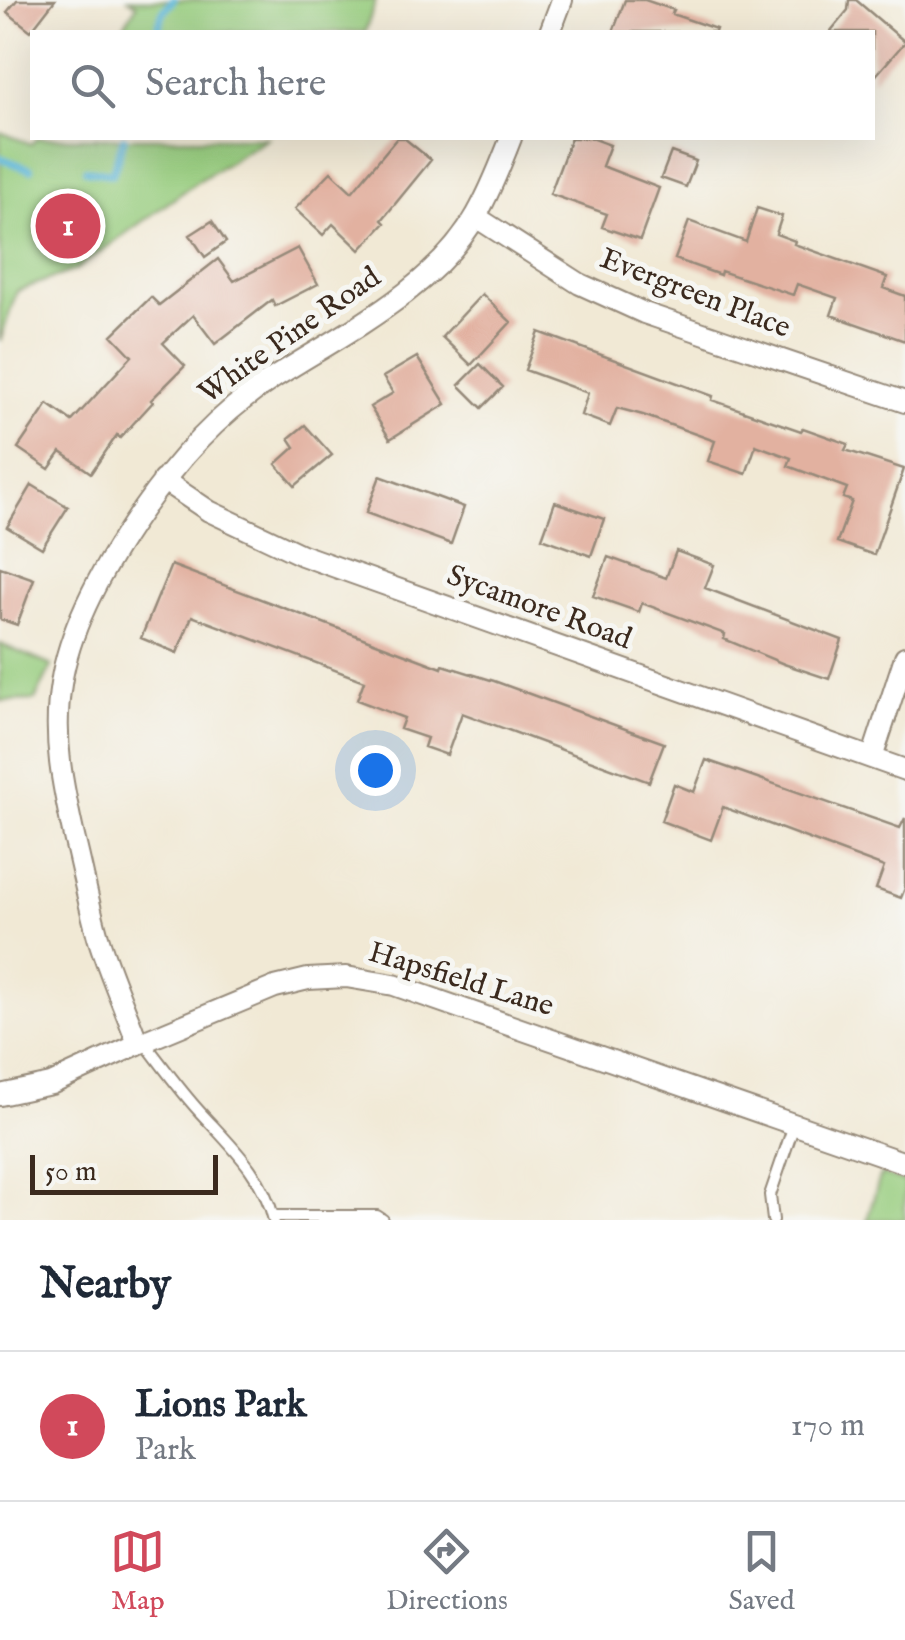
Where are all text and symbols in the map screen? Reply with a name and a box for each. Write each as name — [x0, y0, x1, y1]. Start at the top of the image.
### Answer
search box — [30, 30, 875, 140]
icon: search — [65, 58, 120, 113]
text: Search here — [145, 61, 326, 109]
pin: 1 — [36, 188, 100, 264]
street label: Evergreen Place — [594, 240, 796, 348]
street label: White Pine Road — [191, 259, 389, 413]
street label: Sycamore Road — [442, 557, 637, 659]
your location — [350, 745, 401, 796]
street label: Hapsfield Lane — [364, 934, 558, 1026]
scale bar — [30, 1150, 218, 1194]
text: 50 m — [45, 1155, 97, 1190]
text: Nearby — [40, 1259, 171, 1312]
text: Lions Park — [135, 1382, 307, 1430]
text: 1 — [67, 1406, 78, 1447]
text: 170 m — [791, 1406, 865, 1447]
text: Park — [135, 1430, 196, 1471]
tab: Map — [110, 1524, 165, 1619]
tab: Directions — [386, 1524, 508, 1619]
tab: Saved — [728, 1524, 795, 1619]

